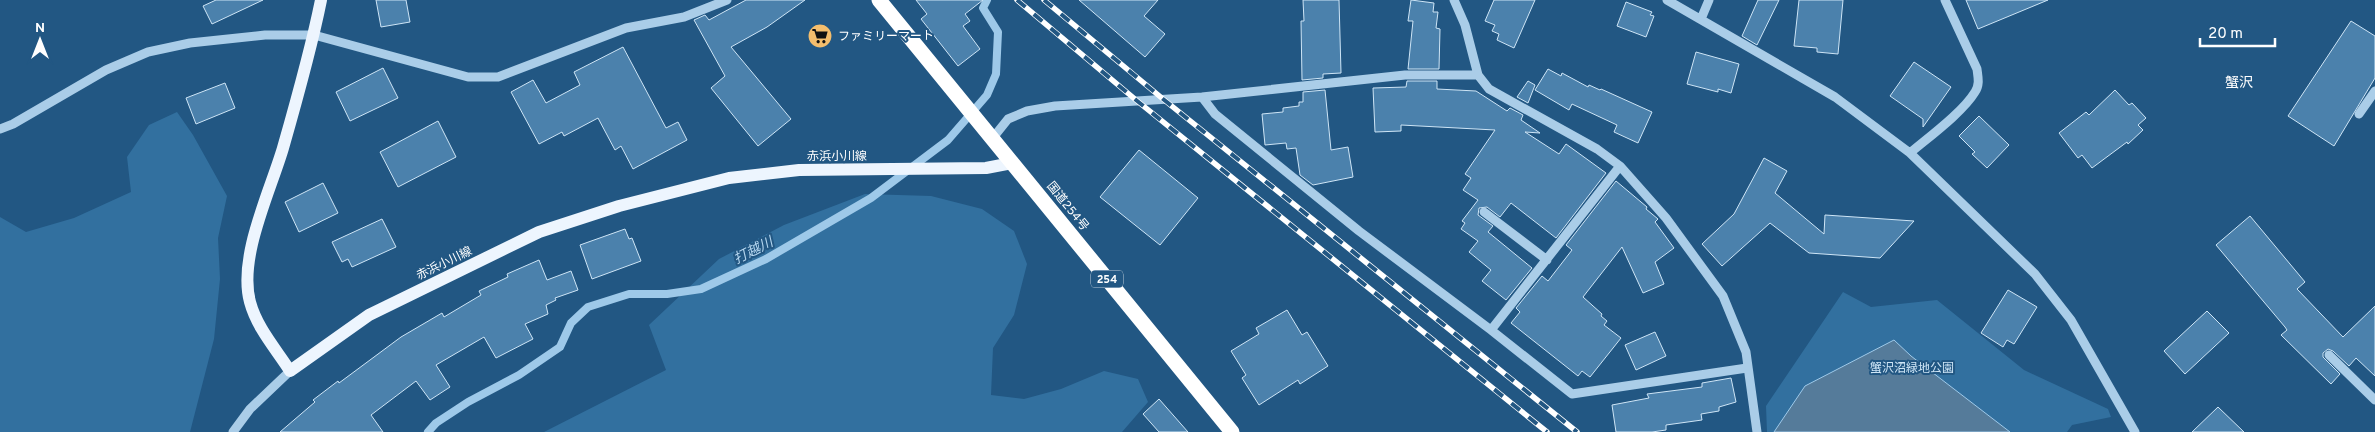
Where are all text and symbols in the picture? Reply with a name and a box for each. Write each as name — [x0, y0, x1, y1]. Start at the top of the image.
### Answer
north arrow — [15, 15, 65, 65]
scale bar — [2200, 15, 2275, 47]
text: N — [35, 20, 45, 37]
supermarket icon: ファミリーマート — [807, 23, 833, 49]
text: 20 m — [2208, 25, 2243, 44]
place label: ファミリーマート — [838, 29, 934, 45]
district label: 蟹沢 — [2225, 75, 2253, 92]
street label: 赤浜小川線 — [807, 149, 867, 165]
street label: 国道254号 — [1043, 179, 1092, 234]
water label: 打越川 — [731, 233, 778, 268]
street label: 赤浜小川線 — [414, 244, 475, 284]
road number: 254 — [1091, 270, 1123, 288]
park label: 蟹沢沼緑地公園 — [1870, 361, 1954, 377]

